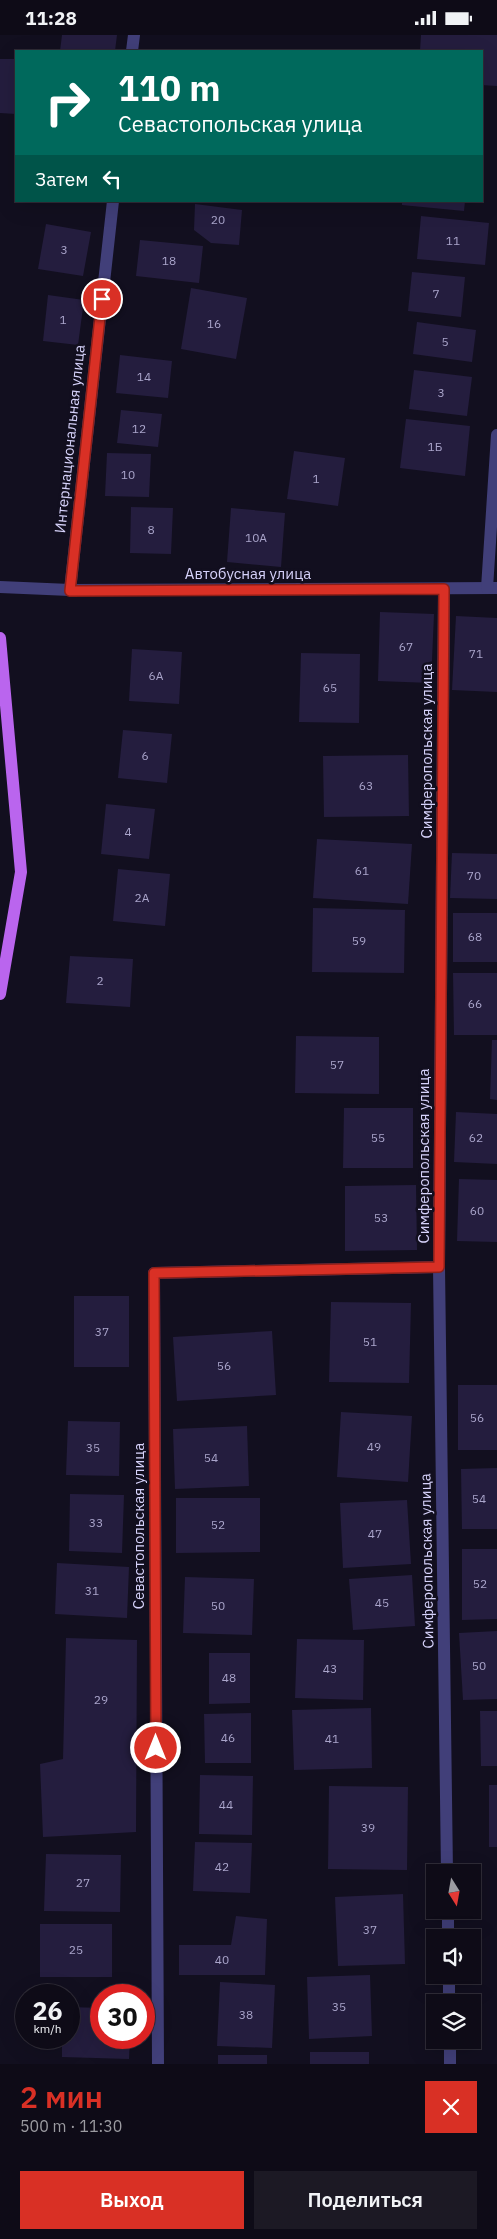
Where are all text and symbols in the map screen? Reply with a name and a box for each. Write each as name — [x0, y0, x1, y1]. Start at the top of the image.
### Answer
text: 11:28 — [25, 6, 77, 30]
text: 110 m — [118, 65, 221, 111]
icon: right — [35, 70, 100, 135]
text: Севастопольская улица — [118, 109, 363, 138]
icon: left — [98, 165, 126, 193]
text: Затем — [35, 167, 88, 191]
house number: 20 — [211, 212, 225, 227]
house number: 11 — [446, 233, 460, 248]
house number: 3 — [60, 242, 68, 257]
house number: 18 — [162, 253, 176, 268]
pin — [81, 278, 123, 320]
icon: arrive — [88, 285, 116, 313]
house number: 7 — [432, 286, 440, 301]
house number: 1 — [59, 312, 67, 327]
house number: 16 — [207, 316, 221, 331]
house number: 5 — [441, 334, 449, 349]
street label: Интернациональная улица — [50, 344, 89, 534]
house number: 14 — [137, 369, 151, 384]
house number: 3 — [437, 385, 445, 400]
house number: 12 — [132, 421, 146, 436]
house number: 1Б — [428, 439, 442, 454]
house number: 10 — [121, 467, 135, 482]
house number: 1 — [312, 471, 320, 486]
house number: 8 — [147, 522, 155, 537]
house number: 10А — [245, 530, 267, 545]
street label: Автобусная улица — [185, 564, 311, 583]
house number: 67 — [399, 639, 413, 654]
house number: 71 — [469, 646, 483, 661]
street label: Симферопольская улица — [417, 663, 436, 839]
house number: 6А — [149, 668, 164, 683]
house number: 65 — [323, 680, 337, 695]
house number: 6 — [141, 748, 149, 763]
house number: 63 — [359, 778, 373, 793]
house number: 4 — [124, 824, 132, 839]
house number: 61 — [355, 863, 369, 878]
house number: 70 — [467, 868, 481, 883]
house number: 2А — [135, 890, 150, 905]
house number: 68 — [468, 929, 482, 944]
house number: 59 — [352, 933, 366, 948]
house number: 2 — [96, 973, 104, 988]
house number: 66 — [468, 996, 482, 1011]
house number: 57 — [330, 1057, 344, 1072]
street label: Симферопольская улица — [414, 1068, 433, 1244]
house number: 55 — [371, 1130, 385, 1145]
house number: 62 — [469, 1130, 483, 1145]
house number: 60 — [470, 1203, 484, 1218]
house number: 53 — [374, 1210, 388, 1225]
house number: 37 — [95, 1324, 109, 1339]
house number: 51 — [363, 1334, 377, 1349]
house number: 56 — [217, 1358, 231, 1373]
house number: 56 — [470, 1410, 484, 1425]
house number: 49 — [367, 1439, 381, 1454]
house number: 35 — [86, 1440, 100, 1455]
street label: Севастопольская улица — [129, 1443, 148, 1609]
house number: 54 — [204, 1450, 218, 1465]
street label: Симферопольская улица — [415, 1473, 438, 1649]
house number: 54 — [472, 1491, 486, 1506]
house number: 33 — [89, 1515, 103, 1530]
house number: 52 — [211, 1517, 225, 1532]
house number: 47 — [368, 1526, 382, 1541]
house number: 52 — [473, 1576, 487, 1591]
house number: 31 — [85, 1583, 99, 1598]
house number: 45 — [375, 1595, 389, 1610]
house number: 50 — [211, 1598, 225, 1613]
house number: 50 — [472, 1658, 486, 1673]
house number: 43 — [323, 1661, 337, 1676]
house number: 48 — [222, 1670, 236, 1685]
house number: 29 — [94, 1692, 108, 1707]
position arrow — [129, 1721, 181, 1773]
house number: 46 — [221, 1730, 235, 1745]
house number: 41 — [325, 1731, 339, 1746]
house number: 44 — [219, 1797, 233, 1812]
house number: 39 — [361, 1820, 375, 1835]
house number: 42 — [215, 1859, 229, 1874]
north arrow — [426, 1864, 481, 1919]
map controls — [426, 1864, 481, 2049]
house number: 27 — [76, 1875, 90, 1890]
house number: 37 — [363, 1922, 377, 1937]
button: sound — [426, 1929, 481, 1984]
house number: 25 — [69, 1942, 83, 1957]
house number: 40 — [215, 1952, 229, 1967]
speed limit sign: 30 — [90, 1984, 155, 2049]
text: 26 — [32, 1994, 63, 2027]
button: layers — [426, 1994, 481, 2049]
house number: 35 — [332, 1999, 346, 2014]
house number: 38 — [239, 2007, 253, 2022]
text: km/h — [33, 2021, 62, 2036]
text: 2 мин — [20, 2077, 103, 2116]
button: close — [425, 2081, 477, 2133]
text: 500 m · 11:30 — [20, 2116, 122, 2136]
button: Выход — [20, 2171, 244, 2229]
button: Поделиться — [254, 2171, 477, 2229]

